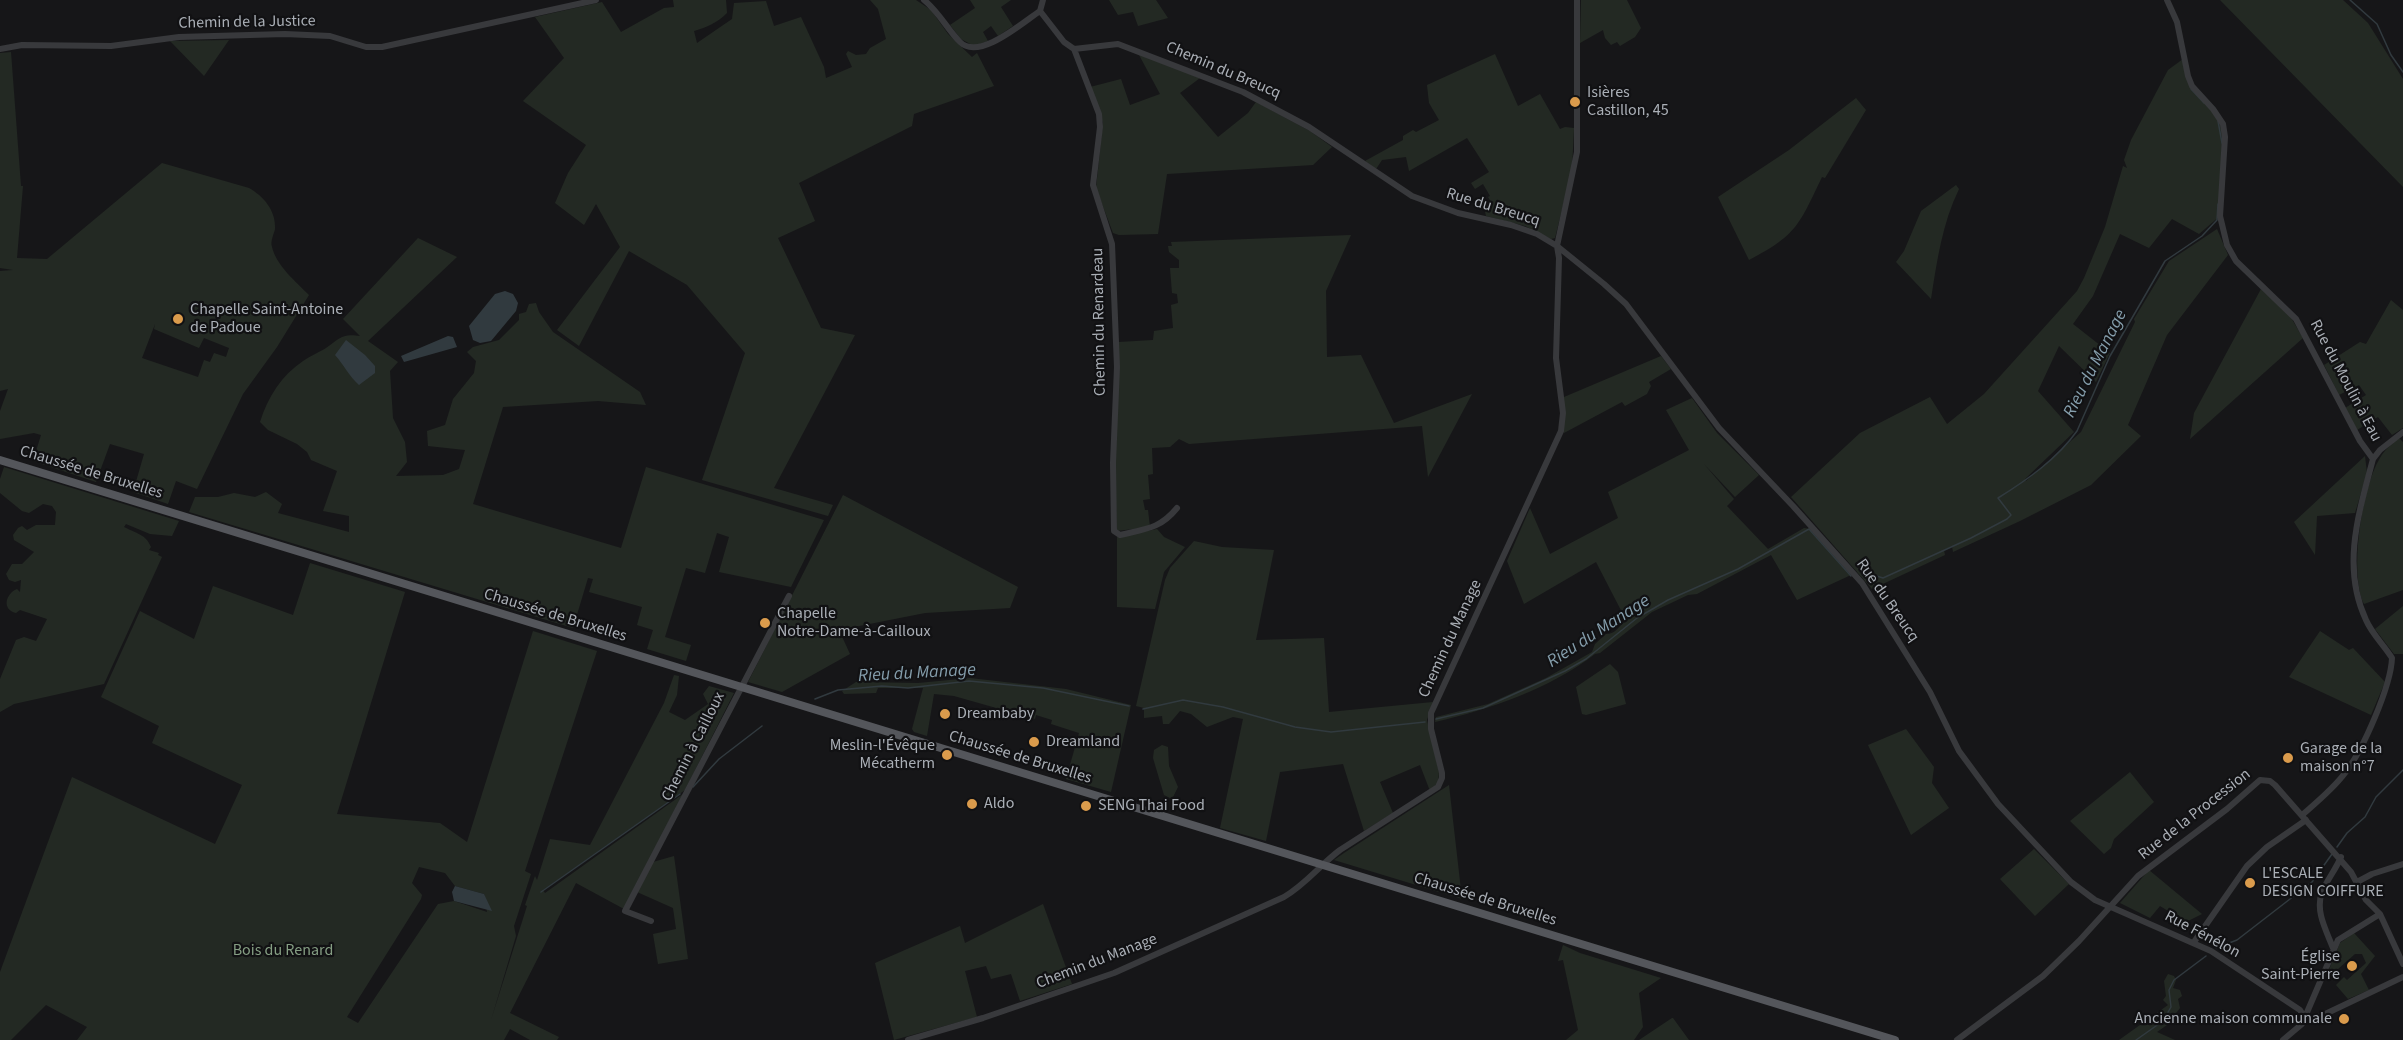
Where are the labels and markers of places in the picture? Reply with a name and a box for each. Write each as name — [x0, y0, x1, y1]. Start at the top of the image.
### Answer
place label: Isières Castillon, 45 — [1587, 83, 1669, 121]
marker: Isières Castillon, 45 — [1568, 95, 1582, 109]
place label: Chapelle Saint-Antoine de Padoue — [190, 300, 343, 338]
marker: Chapelle Saint-Antoine de Padoue — [171, 312, 185, 326]
place label: Chapelle Notre-Dame-à-Cailloux — [777, 604, 931, 642]
marker: Chapelle Notre-Dame-à-Cailloux — [758, 616, 772, 630]
place label: Dreambaby — [957, 704, 1034, 724]
marker: Dreambaby — [938, 707, 952, 721]
place label: Dreamland — [1046, 732, 1120, 752]
marker: Dreamland — [1027, 735, 1041, 749]
place label: Meslin-l'Évêque Mécatherm — [830, 736, 935, 774]
place label: Garage de la maison n°7 — [2300, 739, 2382, 777]
marker: Meslin-l'Évêque Mécatherm — [940, 748, 954, 762]
marker: Garage de la maison n°7 — [2281, 751, 2295, 765]
place label: Aldo — [984, 794, 1014, 814]
place label: SENG Thai Food — [1098, 796, 1205, 816]
marker: Aldo — [965, 797, 979, 811]
marker: SENG Thai Food — [1079, 799, 1093, 813]
place label: L'ESCALE DESIGN COIFFURE — [2262, 864, 2384, 902]
marker: L'ESCALE DESIGN COIFFURE — [2243, 876, 2257, 890]
place label: Église Saint-Pierre — [2261, 947, 2340, 985]
marker: Église Saint-Pierre — [2345, 959, 2359, 973]
place label: Ancienne maison communale — [2134, 1009, 2332, 1029]
marker: Ancienne maison communale — [2337, 1012, 2351, 1026]

